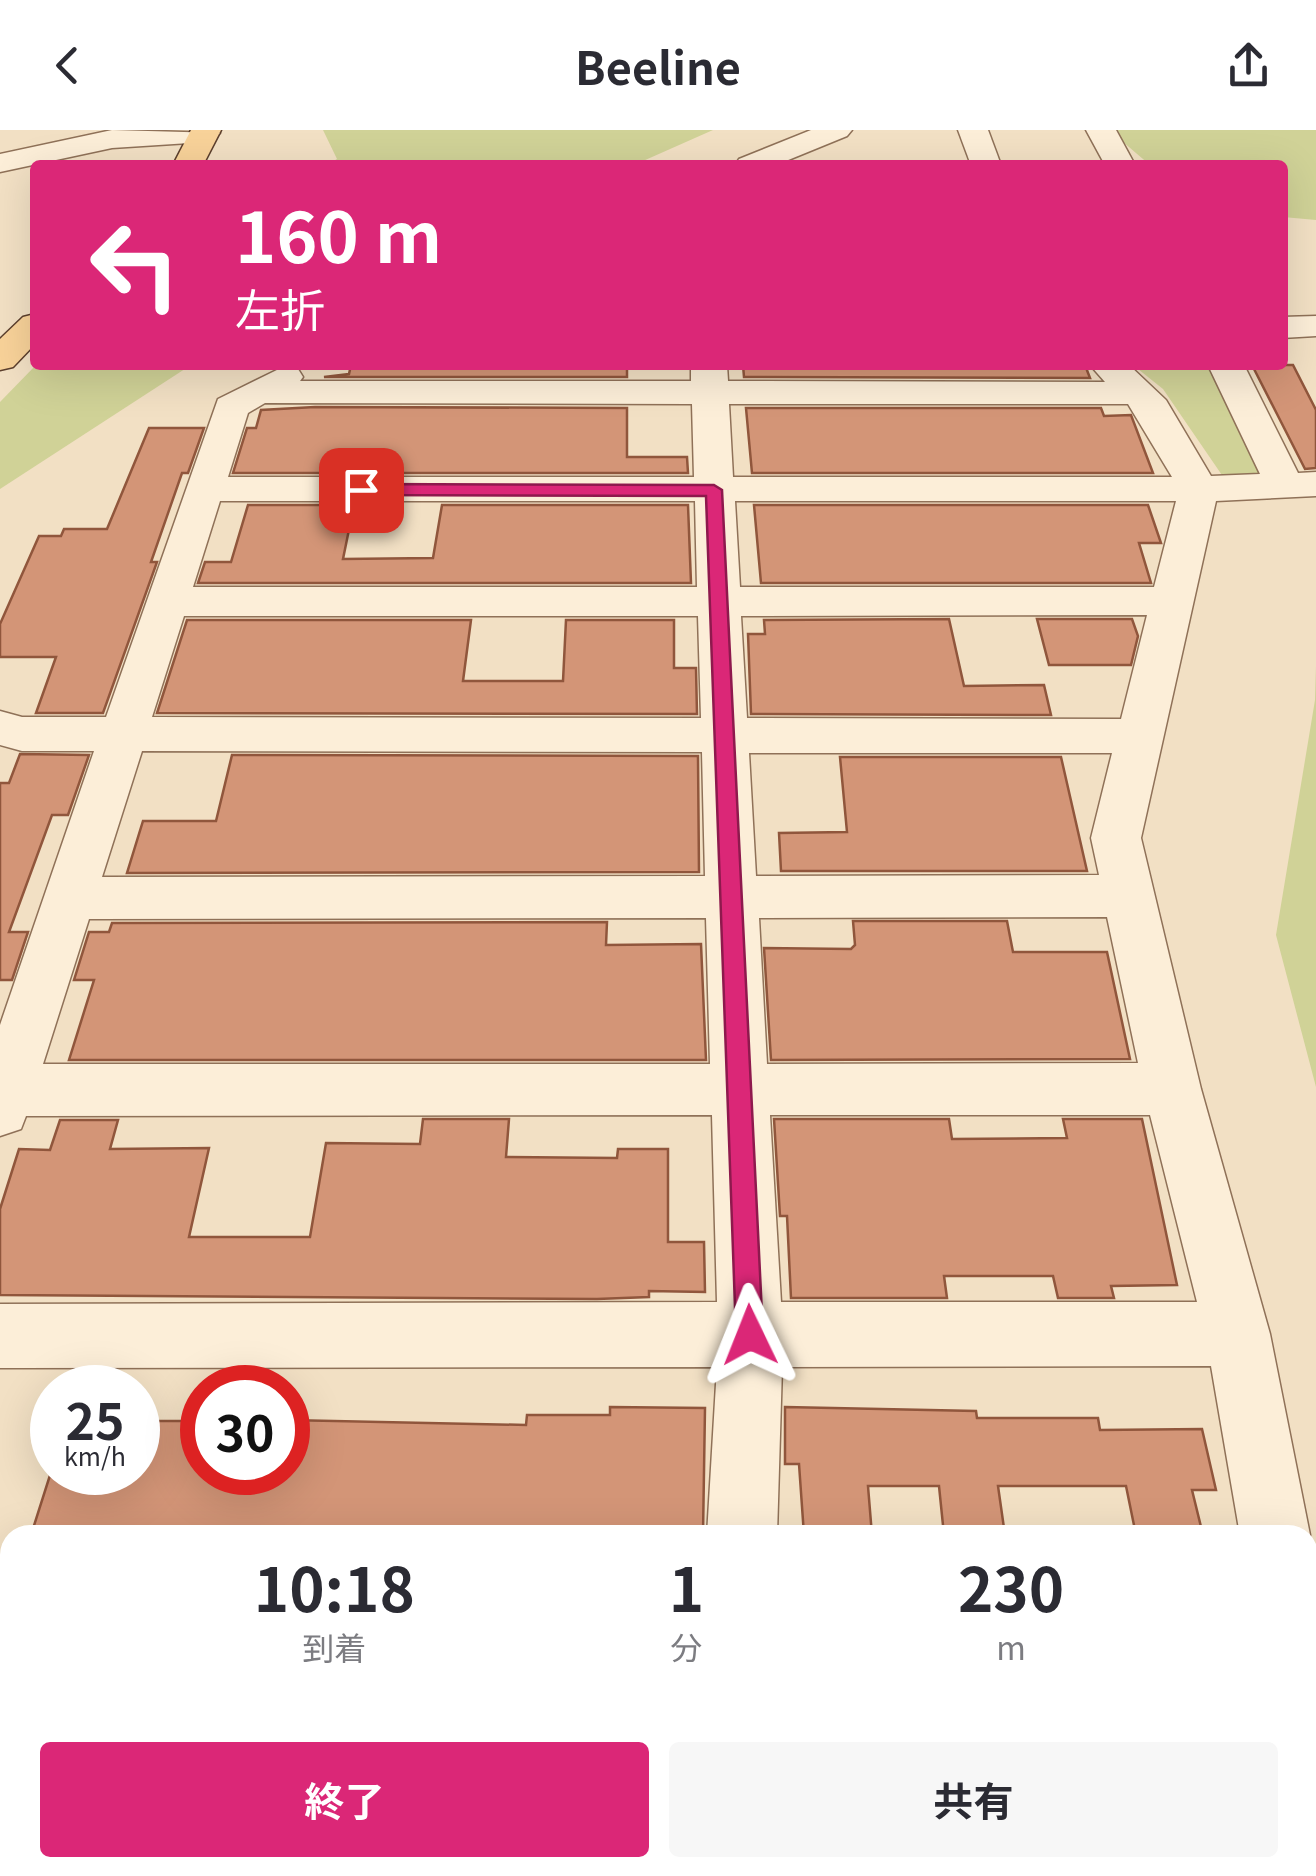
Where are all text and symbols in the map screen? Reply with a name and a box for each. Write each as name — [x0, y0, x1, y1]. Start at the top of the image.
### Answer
text: Beeline — [575, 33, 741, 98]
icon: back — [40, 38, 95, 93]
icon: share — [1221, 38, 1276, 93]
text: 160 m — [235, 182, 442, 283]
icon: left — [70, 200, 200, 330]
text: 左折 — [235, 275, 325, 340]
pin — [319, 448, 404, 533]
icon: arrive — [334, 463, 389, 518]
position arrow — [698, 1283, 802, 1387]
speed limit sign: 30 — [180, 1365, 310, 1495]
text: 25 — [66, 1382, 125, 1454]
text: km/h — [64, 1437, 126, 1473]
text: 10:18 — [254, 1542, 415, 1629]
text: 1 — [669, 1542, 704, 1629]
text: 230 — [958, 1542, 1064, 1629]
text: 到着 — [302, 1623, 366, 1669]
text: 分 — [670, 1623, 702, 1669]
text: m — [996, 1623, 1026, 1669]
button: 終了 — [40, 1742, 649, 1857]
button: 共有 — [669, 1742, 1278, 1857]

